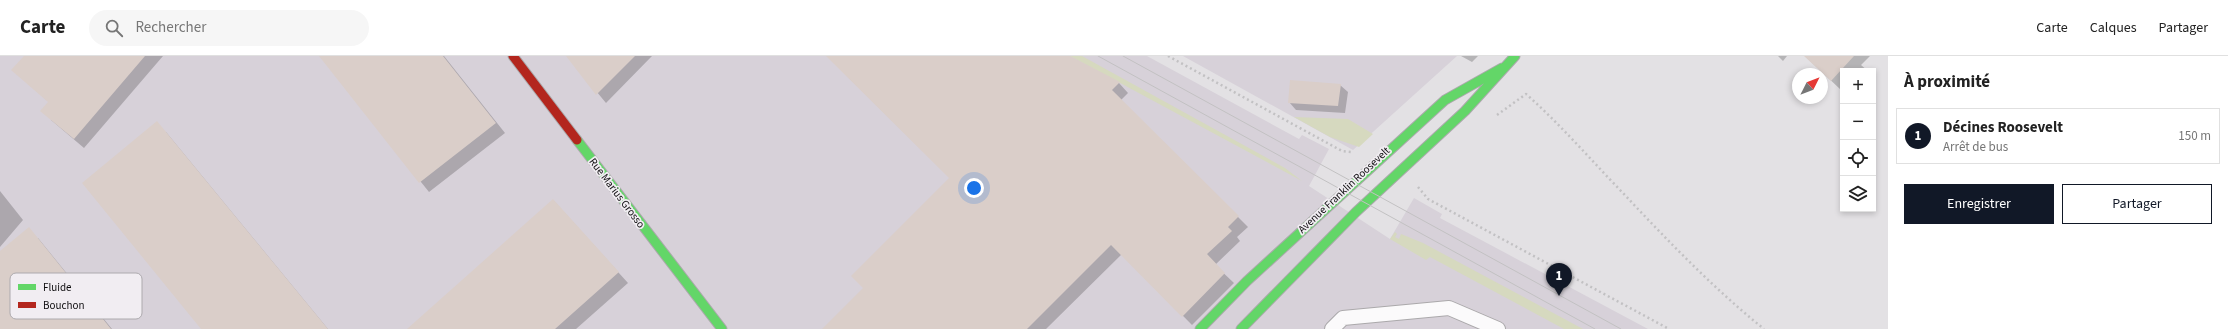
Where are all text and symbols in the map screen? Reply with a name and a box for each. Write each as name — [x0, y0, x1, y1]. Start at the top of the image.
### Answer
search box — [89, 10, 369, 46]
text: Carte — [20, 14, 65, 41]
icon: search — [103, 17, 125, 39]
text: Rechercher — [135, 17, 206, 38]
text: Carte — [2036, 18, 2068, 38]
text: Calques — [2090, 18, 2137, 38]
text: Partager — [2159, 18, 2208, 38]
north arrow — [1792, 68, 1828, 104]
map controls — [1840, 68, 1876, 212]
button: + — [1840, 68, 1876, 104]
text: À proximité — [1904, 70, 1990, 94]
button: − — [1840, 104, 1876, 140]
text: Décines Roosevelt — [1943, 117, 2063, 138]
text: 1 — [1915, 127, 1921, 145]
text: 150 m — [2178, 127, 2211, 145]
text: Arrêt de bus — [1943, 138, 2008, 156]
button: locate — [1840, 140, 1876, 176]
street label: Avenue Franklin Roosevelt — [1295, 143, 1394, 237]
street label: Rue Marius Grosso — [586, 155, 648, 231]
button: layers — [1840, 176, 1876, 212]
your location — [964, 178, 984, 198]
button: Enregistrer — [1904, 184, 2054, 224]
button: Partager — [2062, 184, 2212, 224]
pin: 1 — [1546, 263, 1572, 296]
legend — [10, 273, 142, 319]
text: Fluide — [43, 280, 72, 295]
text: Bouchon — [43, 298, 84, 313]

